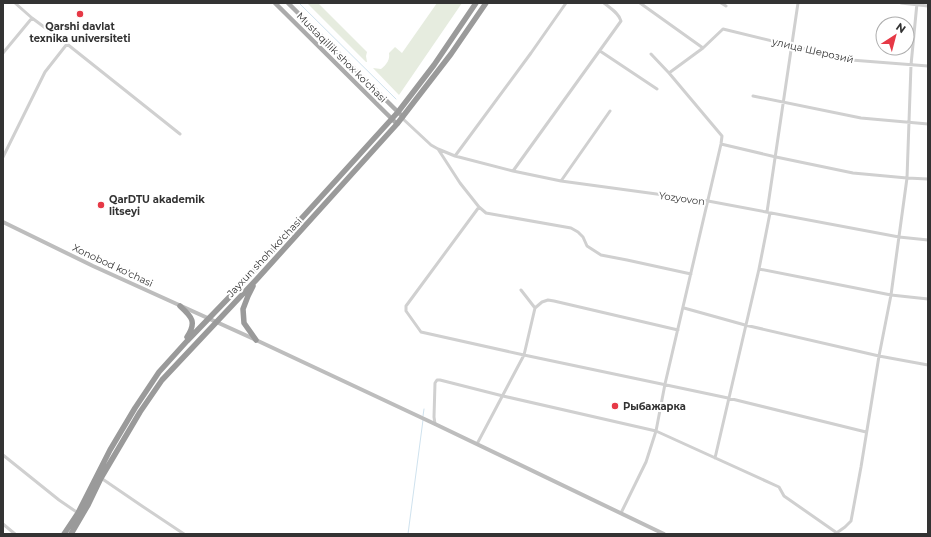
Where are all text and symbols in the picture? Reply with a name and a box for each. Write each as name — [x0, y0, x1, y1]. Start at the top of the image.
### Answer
marker: Qarshi davlat texnika universiteti — [75, 9, 85, 19]
street label: Mustaqillik shox ko'chasi — [294, 10, 389, 105]
north arrow — [875, 16, 915, 56]
place label: Qarshi davlat texnika universiteti — [29, 20, 131, 45]
text: N — [893, 20, 909, 36]
street label: улица Шерозий — [770, 35, 855, 66]
street label: Yozyovon — [658, 189, 706, 208]
place label: QarDTU akademik litseyi — [109, 193, 205, 218]
marker: QarDTU akademik litseyi — [96, 200, 106, 210]
street label: Jayxun shoh ko'chasi — [223, 215, 305, 301]
street label: Xonobod ko'chasi — [70, 241, 155, 290]
place label: Рыбажарка — [623, 400, 686, 413]
marker: Рыбажарка — [610, 401, 620, 411]

